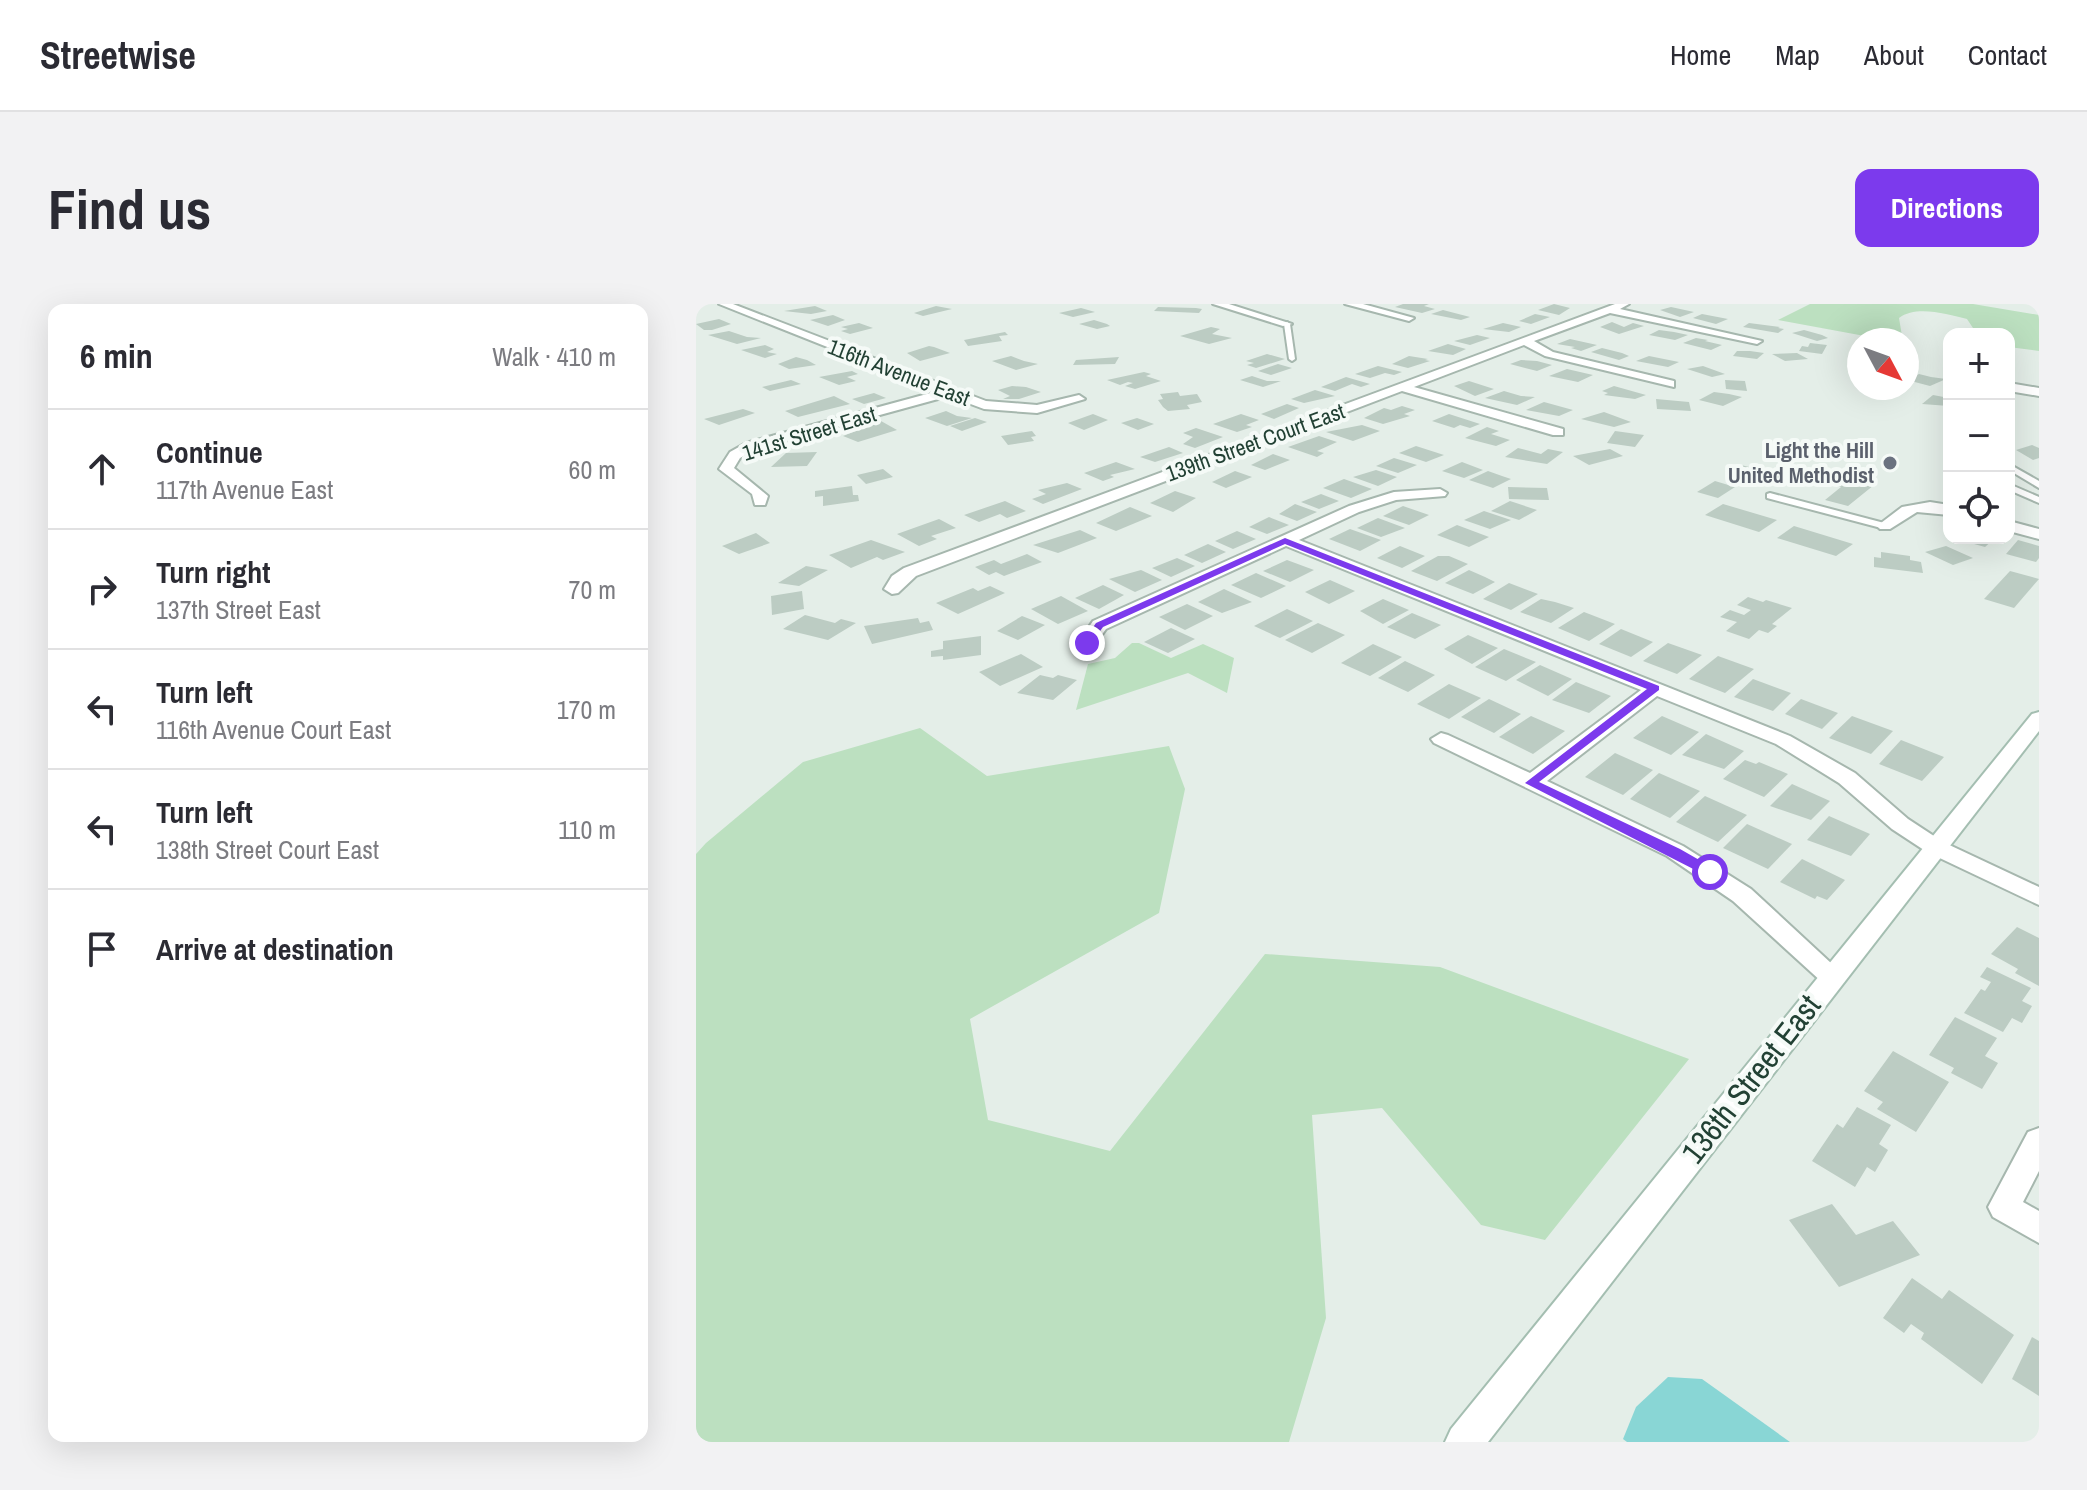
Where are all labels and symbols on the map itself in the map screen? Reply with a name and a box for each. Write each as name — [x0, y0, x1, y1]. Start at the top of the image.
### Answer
north arrow — [1847, 328, 1919, 400]
street label: 116th Avenue East — [824, 331, 974, 413]
street label: 139th Street Court East — [1161, 396, 1349, 488]
street label: 141st Street East — [738, 398, 880, 468]
place label: Light the Hill United Methodist — [1728, 435, 1874, 490]
marker: Light the Hill United Methodist — [1881, 454, 1899, 472]
route end — [1069, 625, 1105, 661]
route start — [1692, 854, 1728, 890]
street label: 136th Street East — [1671, 986, 1830, 1172]

